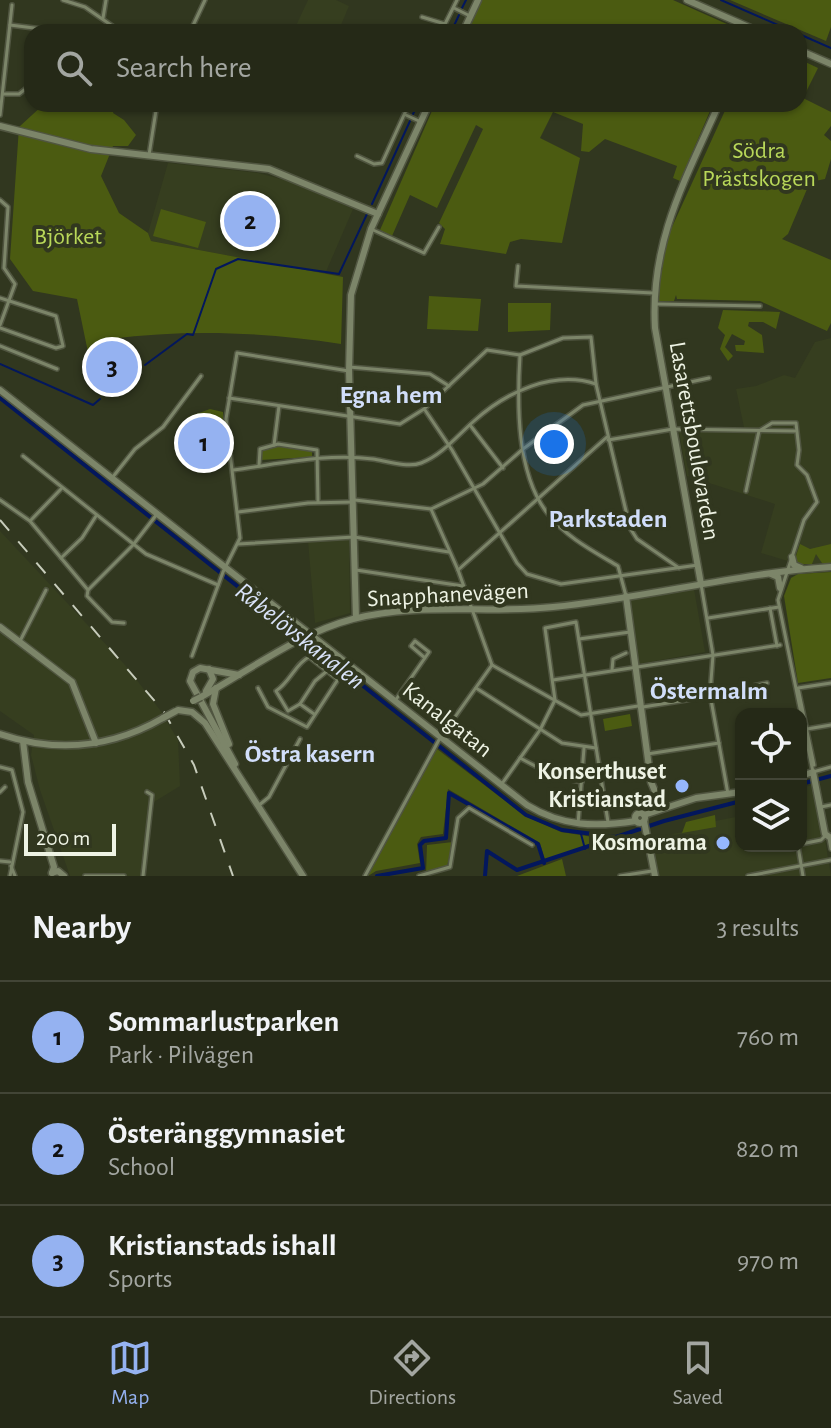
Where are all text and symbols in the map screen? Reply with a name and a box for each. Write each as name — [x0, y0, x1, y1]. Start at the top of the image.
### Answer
search box — [24, 24, 807, 112]
icon: search — [52, 46, 96, 90]
text: Search here — [116, 53, 252, 83]
park label: Södra Prästskogen — [702, 139, 816, 191]
pin: 2 — [224, 191, 276, 251]
park label: Björket — [34, 225, 102, 249]
pin: 3 — [86, 337, 138, 397]
street label: Lasarettsboulevarden — [665, 340, 723, 542]
district label: Egna hem — [340, 382, 442, 408]
pin: 1 — [178, 413, 230, 473]
your location — [534, 424, 574, 464]
district label: Parkstaden — [549, 506, 667, 532]
water label: Råbelövskanalen — [230, 578, 370, 694]
street label: Snapphanevägen — [367, 579, 529, 611]
district label: Östermalm — [650, 677, 768, 704]
street label: Kanalgatan — [398, 678, 496, 762]
map controls — [735, 708, 807, 852]
button: locate — [735, 708, 807, 780]
district label: Östra kasern — [245, 740, 375, 767]
place label: Konserthuset Kristianstad — [537, 760, 666, 812]
marker: Konserthuset Kristianstad — [673, 777, 691, 795]
button: layers — [735, 780, 807, 852]
scale bar — [24, 820, 116, 856]
text: 200 m — [36, 827, 90, 849]
place label: Kosmorama — [591, 831, 707, 855]
marker: Kosmorama — [714, 834, 732, 852]
text: Nearby — [32, 911, 131, 945]
text: 3 results — [716, 915, 799, 941]
text: Sommarlustparken — [108, 1007, 339, 1037]
text: 1 — [53, 1024, 63, 1050]
text: 760 m — [737, 1024, 799, 1050]
text: Park · Pilvägen — [108, 1042, 254, 1068]
text: Österänggymnasiet — [108, 1119, 345, 1149]
text: 2 — [52, 1136, 64, 1162]
text: 820 m — [736, 1136, 799, 1162]
text: School — [108, 1154, 175, 1180]
text: Kristianstads ishall — [108, 1231, 337, 1261]
text: 3 — [52, 1248, 64, 1274]
text: 970 m — [737, 1248, 799, 1274]
text: Sports — [108, 1266, 172, 1292]
tab: Map — [108, 1336, 152, 1410]
tab: Directions — [368, 1336, 456, 1410]
tab: Saved — [672, 1336, 723, 1410]

